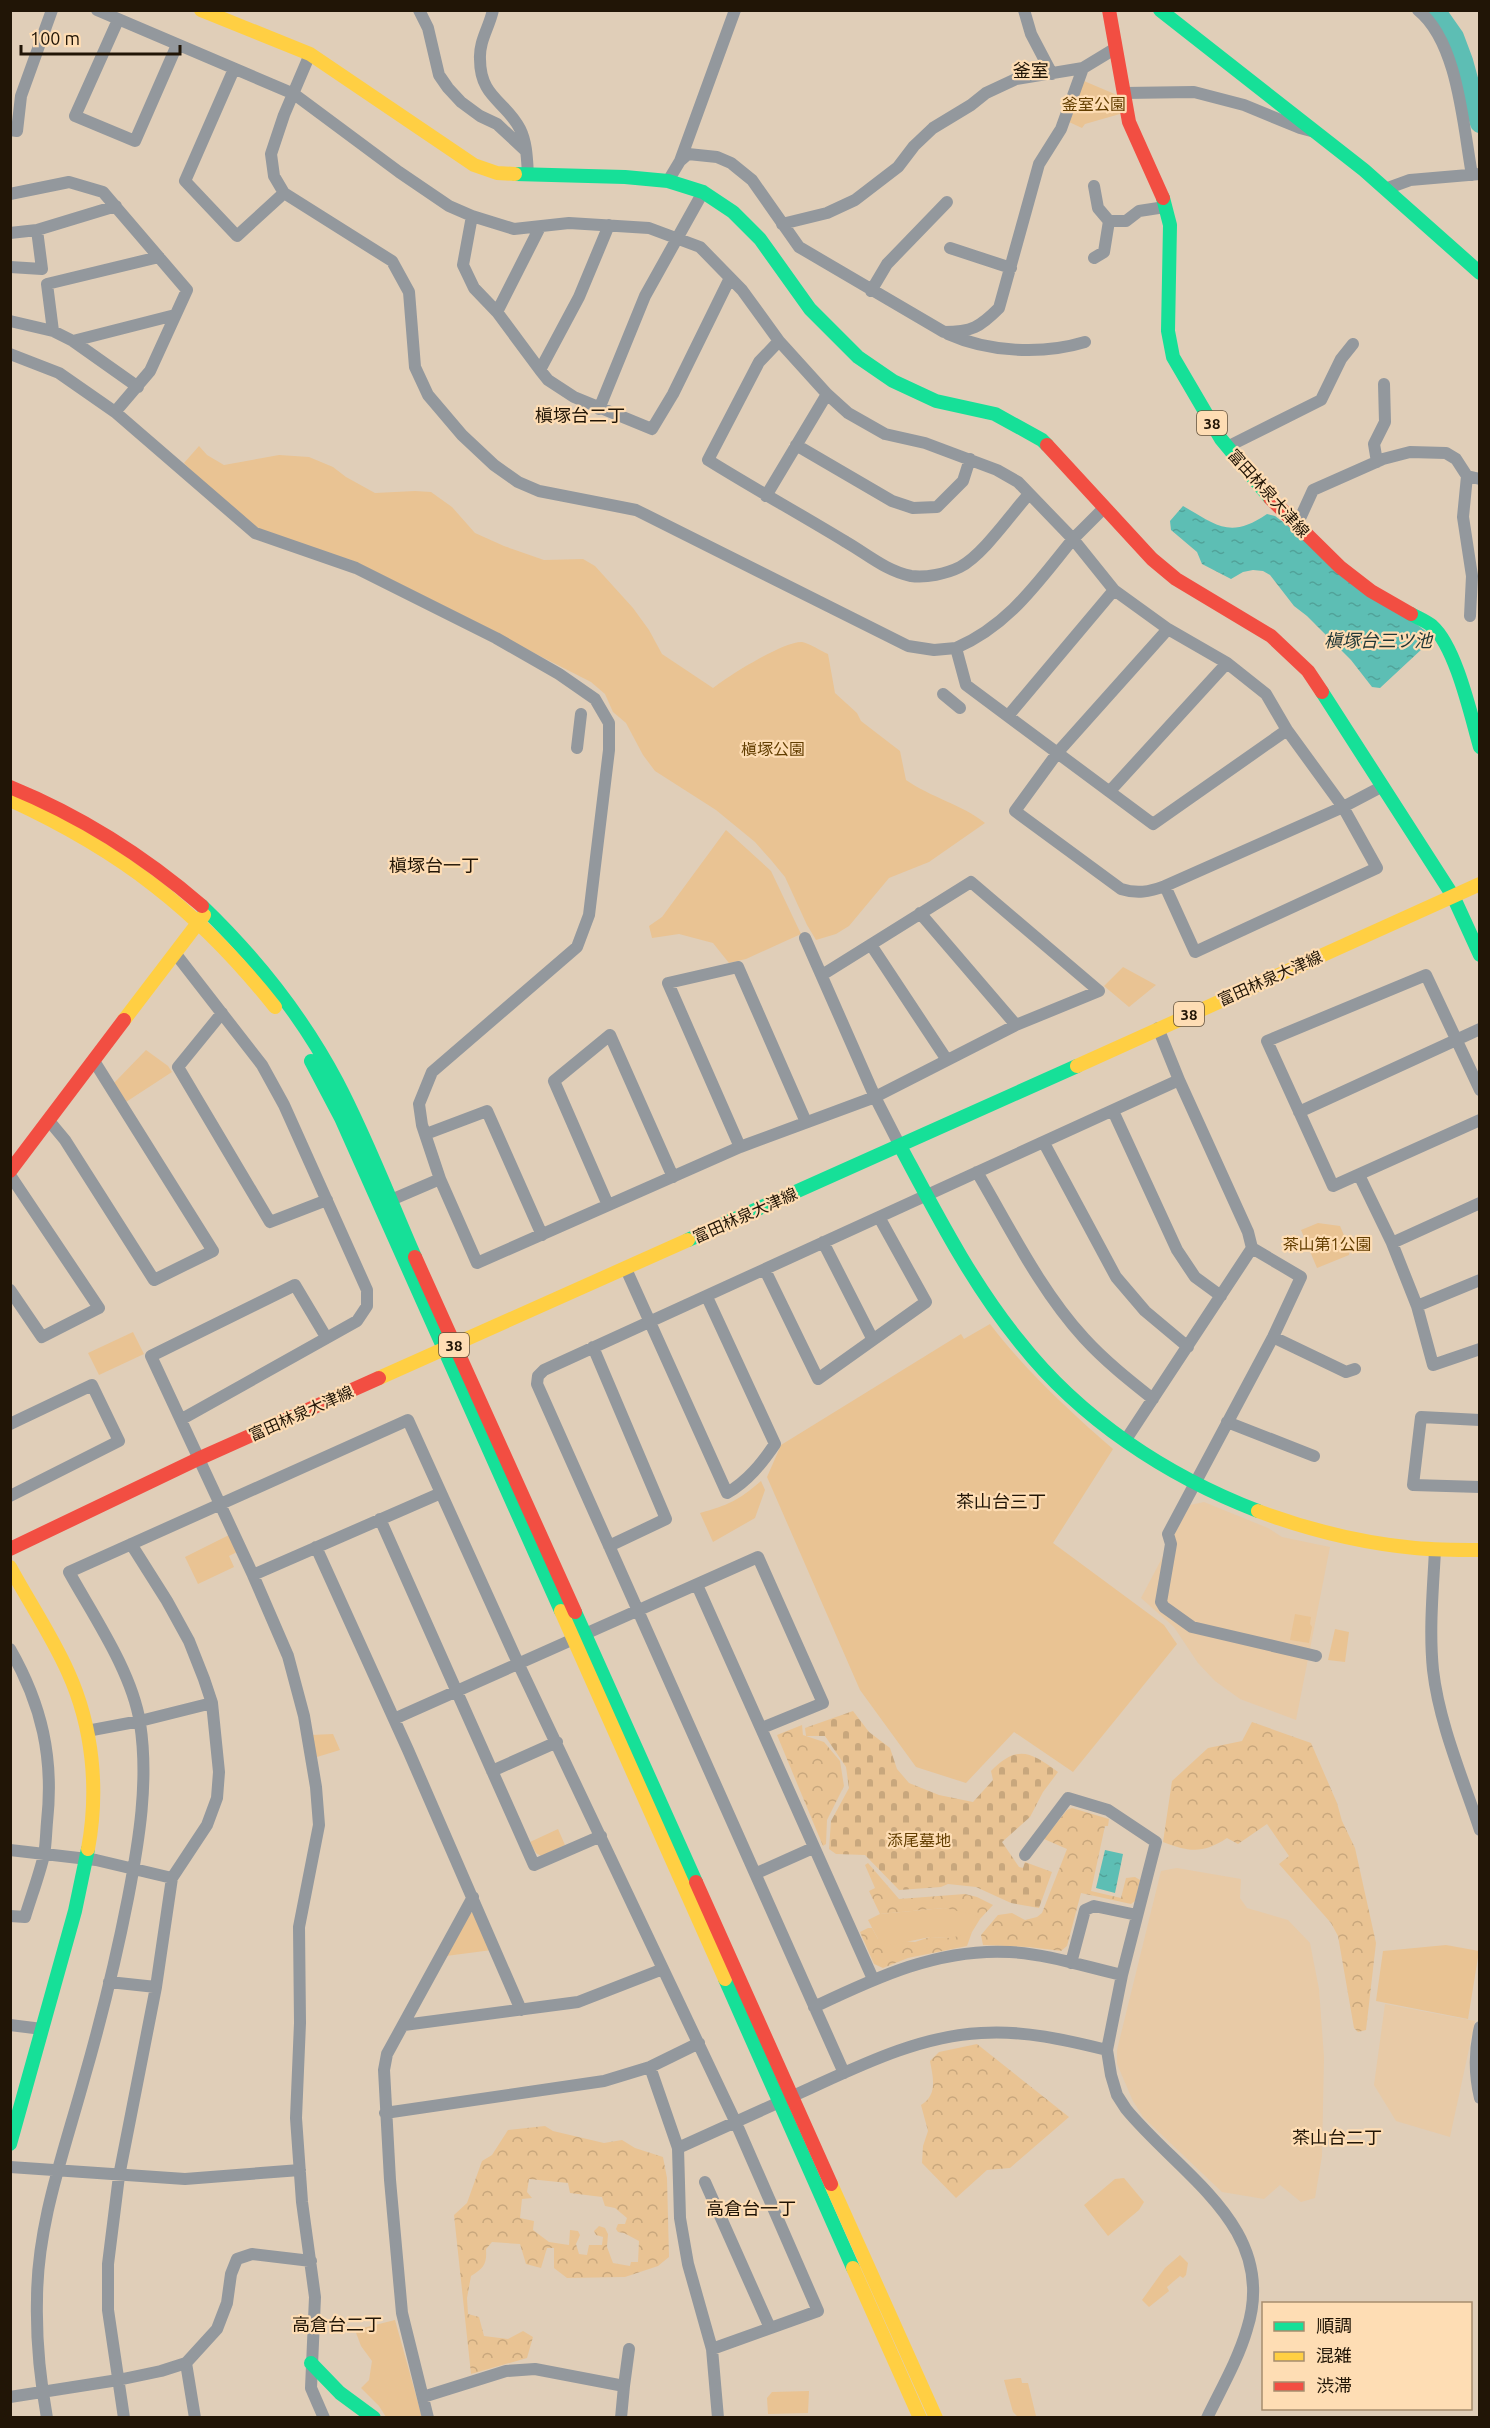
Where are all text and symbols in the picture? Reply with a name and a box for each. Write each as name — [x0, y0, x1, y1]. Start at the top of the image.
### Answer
scale bar — [21, 18, 180, 56]
text: 100 m — [30, 28, 80, 48]
district label: 釜室 — [1013, 60, 1049, 80]
park label: 釜室公園 — [1062, 95, 1126, 113]
district label: 槇塚台二丁 — [535, 405, 625, 425]
road number: 38 — [1197, 411, 1227, 435]
street label: 富田林泉大津線 — [1225, 445, 1313, 541]
water label: 槇塚台三ツ池 — [1324, 630, 1434, 650]
park label: 槇塚公園 — [741, 740, 805, 758]
district label: 槇塚台一丁 — [389, 855, 479, 875]
street label: 富田林泉大津線 — [1215, 947, 1325, 1009]
road number: 38 — [1174, 1002, 1204, 1026]
street label: 富田林泉大津線 — [690, 1184, 800, 1246]
park label: 茶山第1公園 — [1282, 1235, 1372, 1253]
road number: 38 — [439, 1333, 469, 1357]
street label: 富田林泉大津線 — [246, 1382, 356, 1444]
district label: 茶山台三丁 — [956, 1491, 1046, 1511]
park label: 添尾墓地 — [887, 1831, 951, 1849]
district label: 茶山台二丁 — [1292, 2127, 1382, 2147]
district label: 高倉台一丁 — [706, 2198, 796, 2218]
legend — [1262, 2302, 1472, 2410]
district label: 高倉台二丁 — [292, 2314, 382, 2334]
text: 順調 — [1316, 2315, 1352, 2335]
text: 混雑 — [1316, 2345, 1352, 2365]
text: 渋滞 — [1316, 2375, 1352, 2395]

